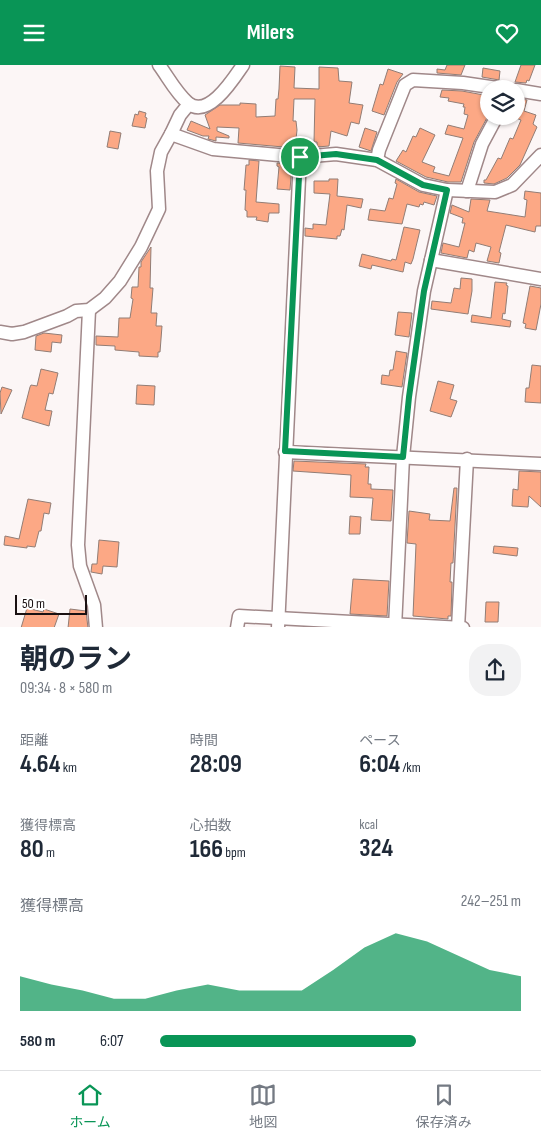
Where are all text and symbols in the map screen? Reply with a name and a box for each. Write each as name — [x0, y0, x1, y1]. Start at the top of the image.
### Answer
icon: menu — [20, 19, 48, 47]
text: Milers — [247, 19, 294, 46]
icon: heart — [493, 19, 521, 47]
map controls — [480, 80, 525, 125]
button: layers — [480, 80, 525, 125]
pin — [279, 136, 321, 178]
icon: arrive — [286, 143, 314, 171]
scale bar — [15, 593, 88, 616]
text: 50 m — [22, 595, 45, 612]
text: 朝のラン — [20, 643, 132, 676]
button: share — [469, 644, 521, 696]
text: 09:34 · 8 × 580 m — [20, 679, 112, 698]
text: 距離 — [20, 732, 48, 749]
text: 時間 — [190, 732, 218, 749]
text: ペース — [359, 732, 401, 749]
text: 4.64 — [20, 749, 60, 780]
text: 28:09 — [190, 749, 242, 780]
text: 6:04 — [359, 749, 400, 780]
text: km — [60, 759, 77, 776]
text: /km — [400, 759, 421, 776]
text: kcal — [359, 816, 378, 833]
text: 獲得標高 — [20, 817, 76, 834]
text: 心拍数 — [190, 817, 232, 834]
text: 324 — [359, 833, 393, 864]
text: 80 — [20, 834, 44, 865]
text: 166 — [190, 834, 223, 865]
text: m — [44, 844, 55, 861]
text: bpm — [223, 844, 246, 861]
text: 242–251 m — [461, 892, 521, 911]
text: 獲得標高 — [20, 897, 84, 916]
text: 580 m — [20, 1032, 55, 1051]
text: 6:07 — [100, 1032, 124, 1051]
tab: ホーム — [69, 1081, 111, 1131]
tab: 地図 — [249, 1081, 277, 1131]
tab: 保存済み — [416, 1081, 472, 1131]

